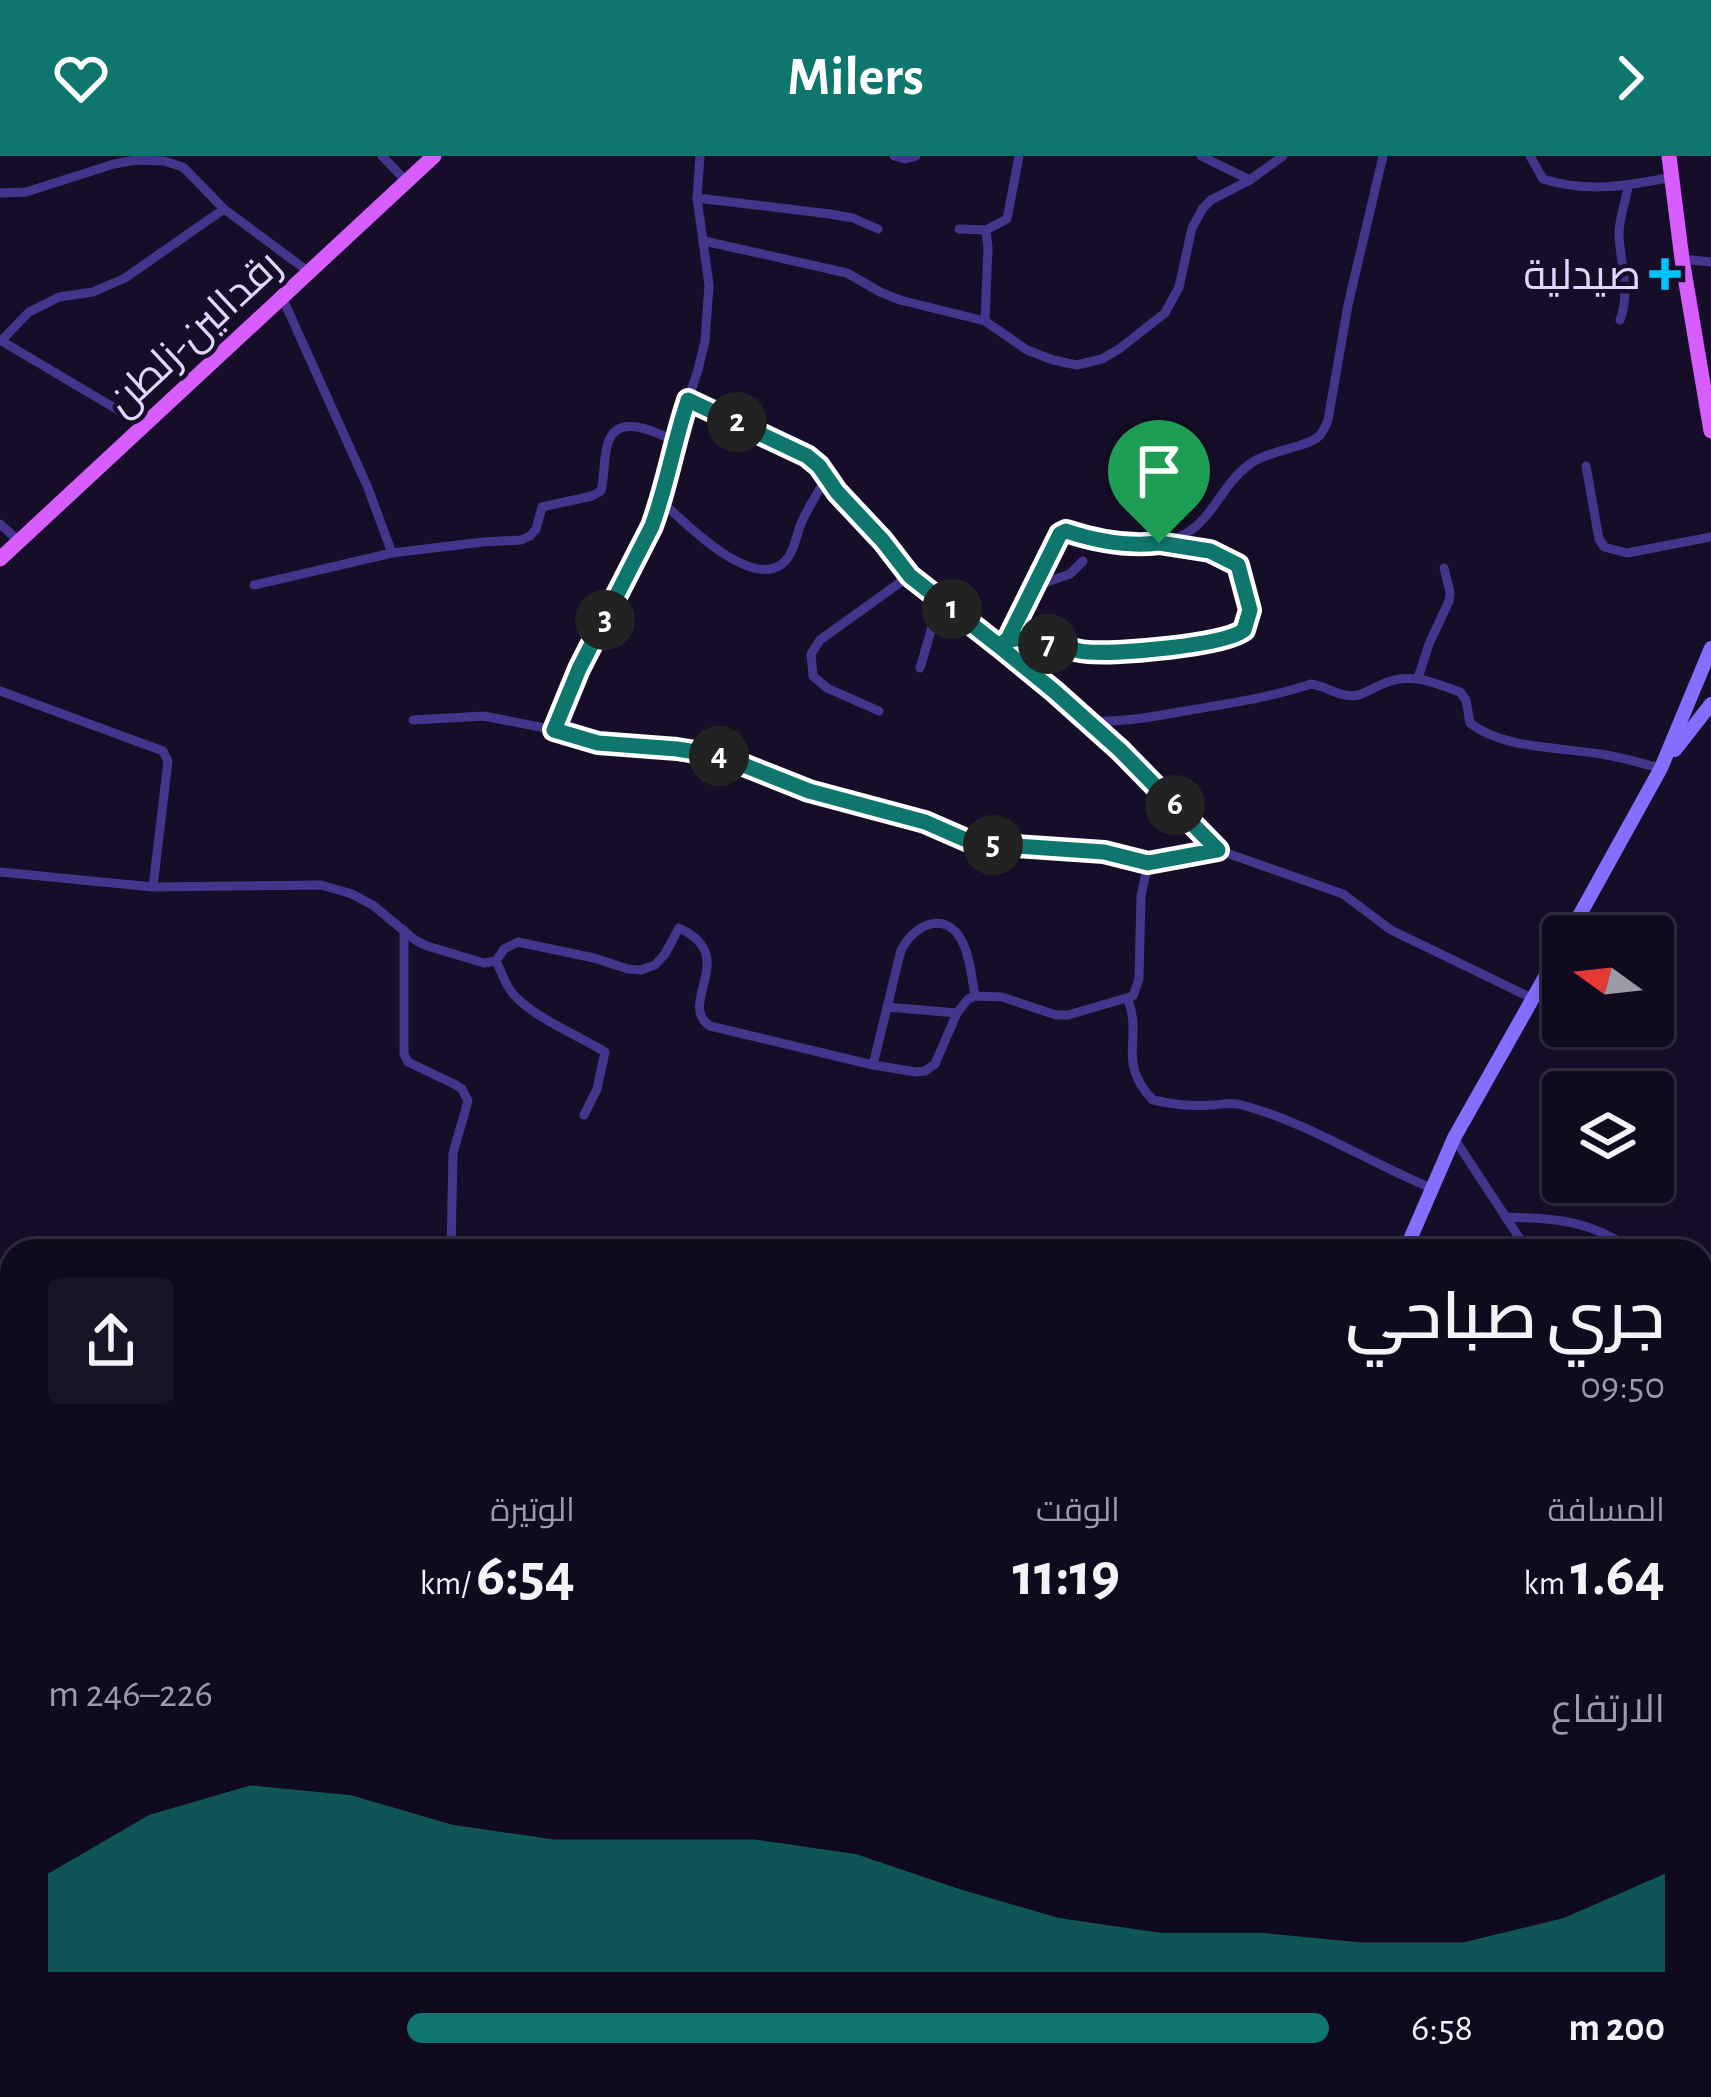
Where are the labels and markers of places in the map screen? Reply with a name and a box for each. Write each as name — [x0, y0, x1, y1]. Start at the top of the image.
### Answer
place label: صيدلية — [1524, 255, 1641, 297]
marker: صيدلية — [1652, 261, 1678, 287]
pin: 2 — [707, 392, 767, 452]
pin — [1108, 420, 1210, 543]
pin: 1 — [922, 579, 982, 639]
pin: 3 — [575, 590, 635, 650]
pin: 7 — [1018, 614, 1078, 674]
pin: 4 — [689, 726, 749, 786]
pin: 6 — [1145, 775, 1205, 835]
pin: 5 — [963, 815, 1023, 875]

